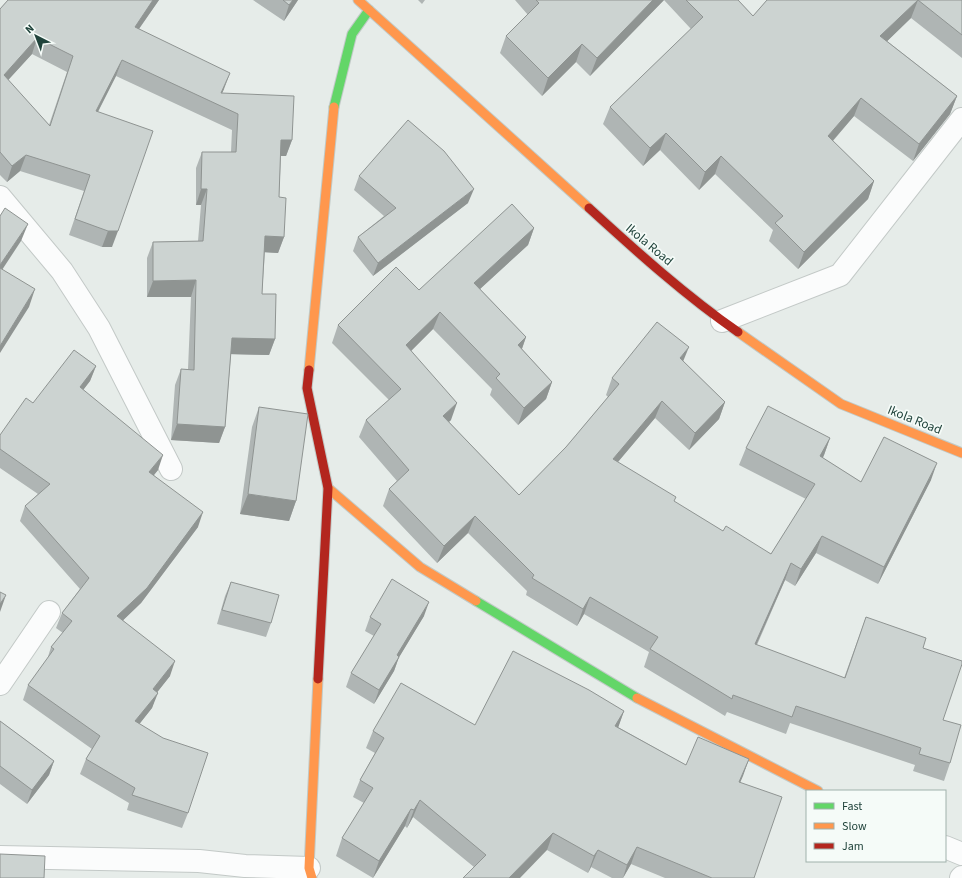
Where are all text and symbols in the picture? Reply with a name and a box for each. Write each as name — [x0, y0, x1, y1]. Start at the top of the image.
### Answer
north arrow — [16, 16, 56, 56]
text: N — [22, 21, 37, 37]
street label: Ikola Road — [622, 220, 677, 270]
street label: Ikola Road — [885, 401, 944, 439]
legend — [806, 790, 946, 862]
text: Fast — [842, 798, 862, 815]
text: Slow — [842, 818, 867, 835]
text: Jam — [842, 838, 864, 855]

